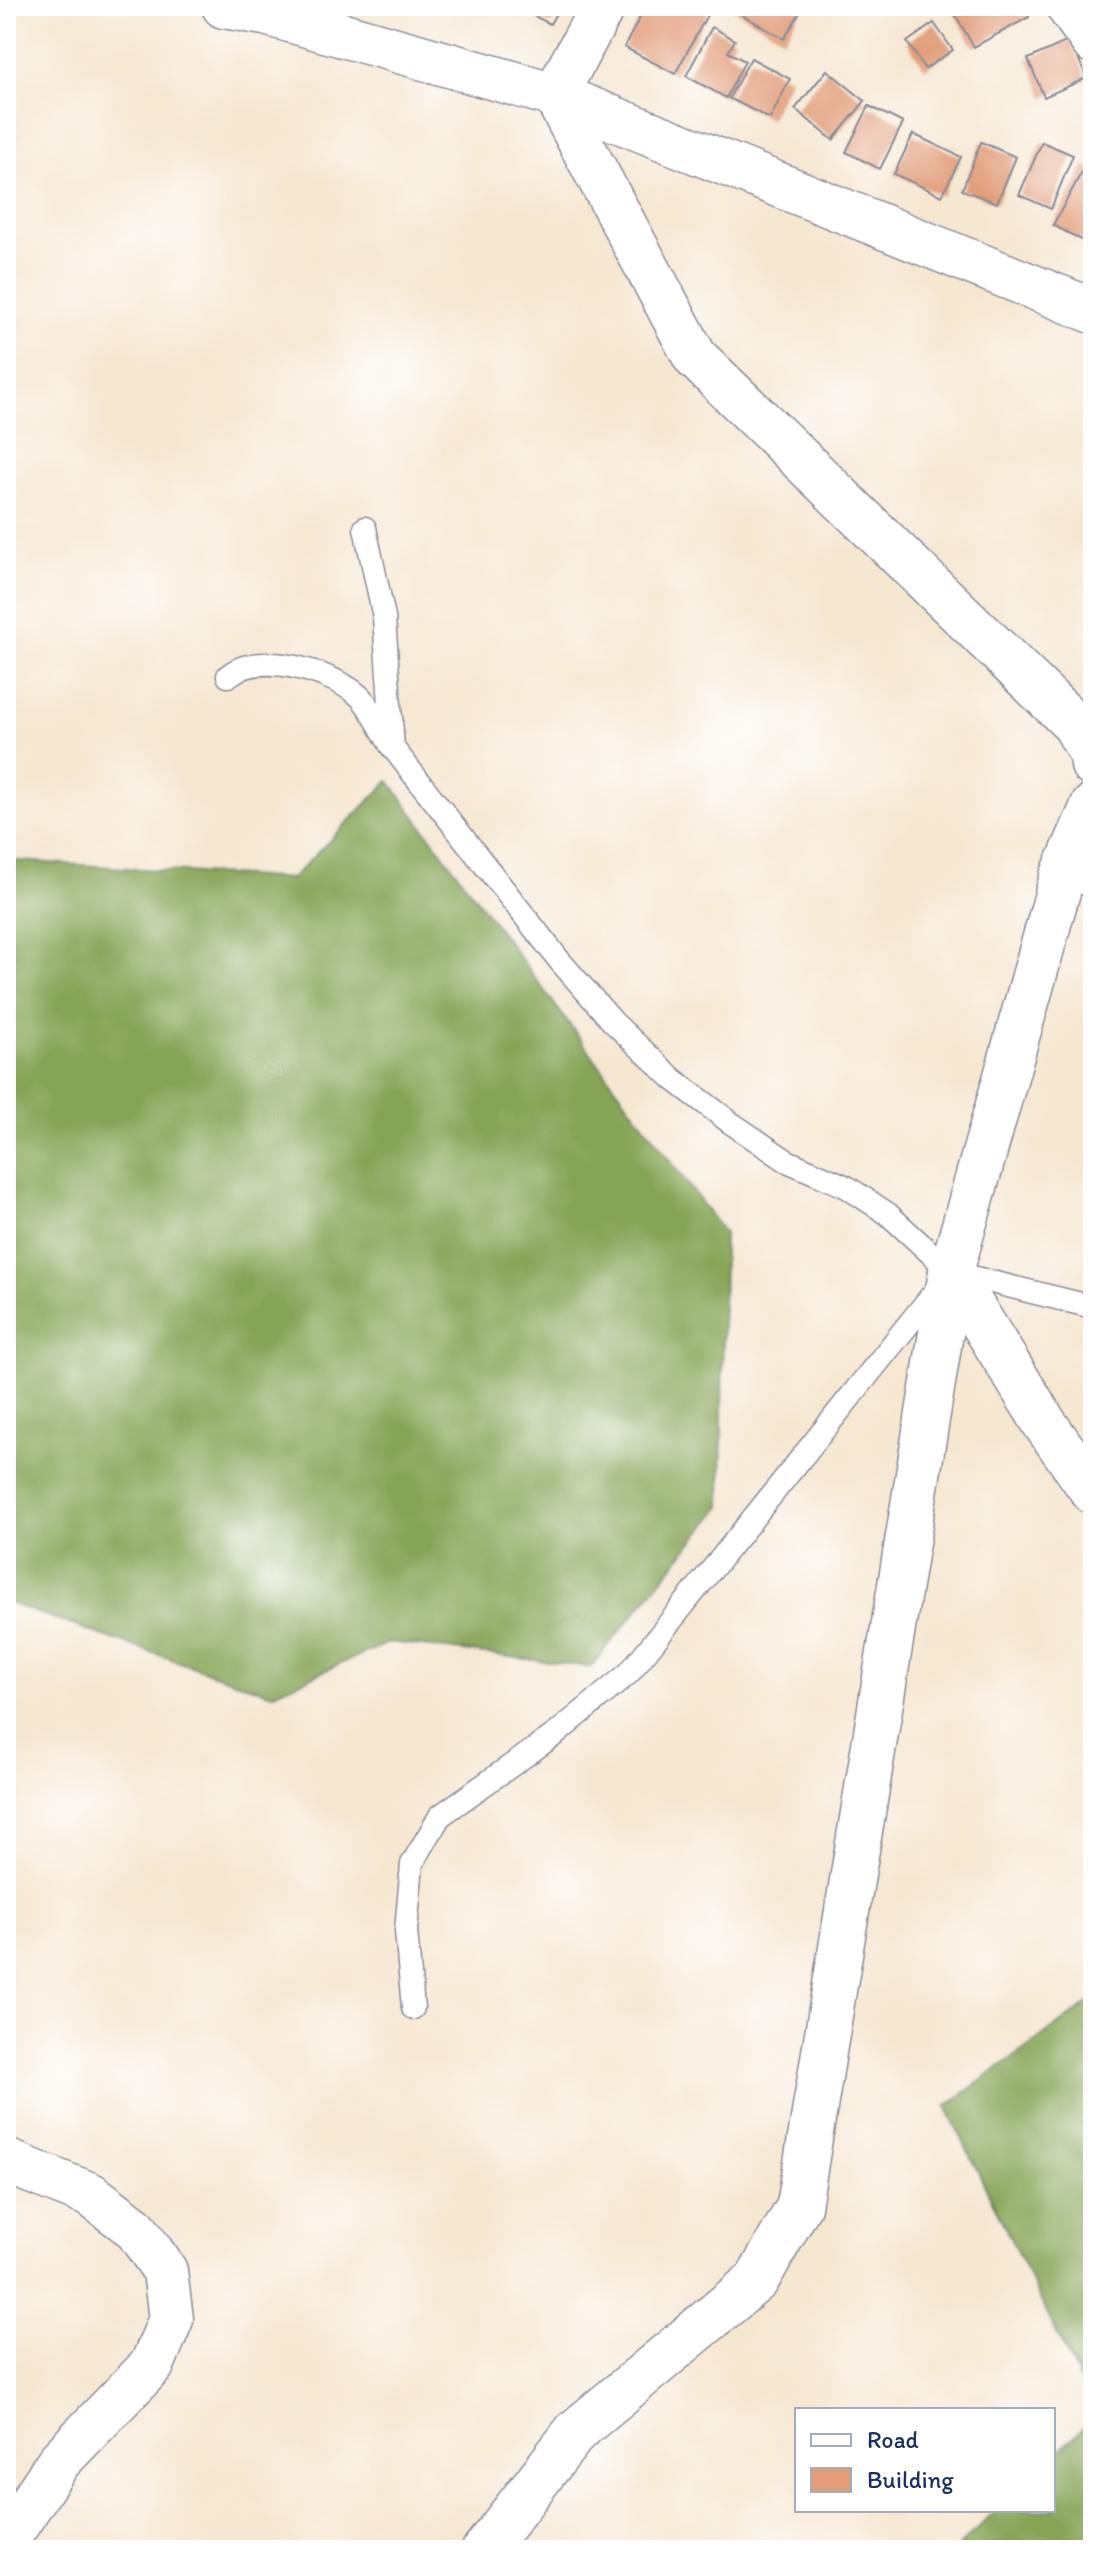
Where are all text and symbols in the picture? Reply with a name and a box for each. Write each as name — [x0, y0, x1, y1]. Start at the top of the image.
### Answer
legend — [795, 2408, 1055, 2512]
text: Road — [867, 2425, 919, 2454]
text: Building — [867, 2465, 954, 2494]

